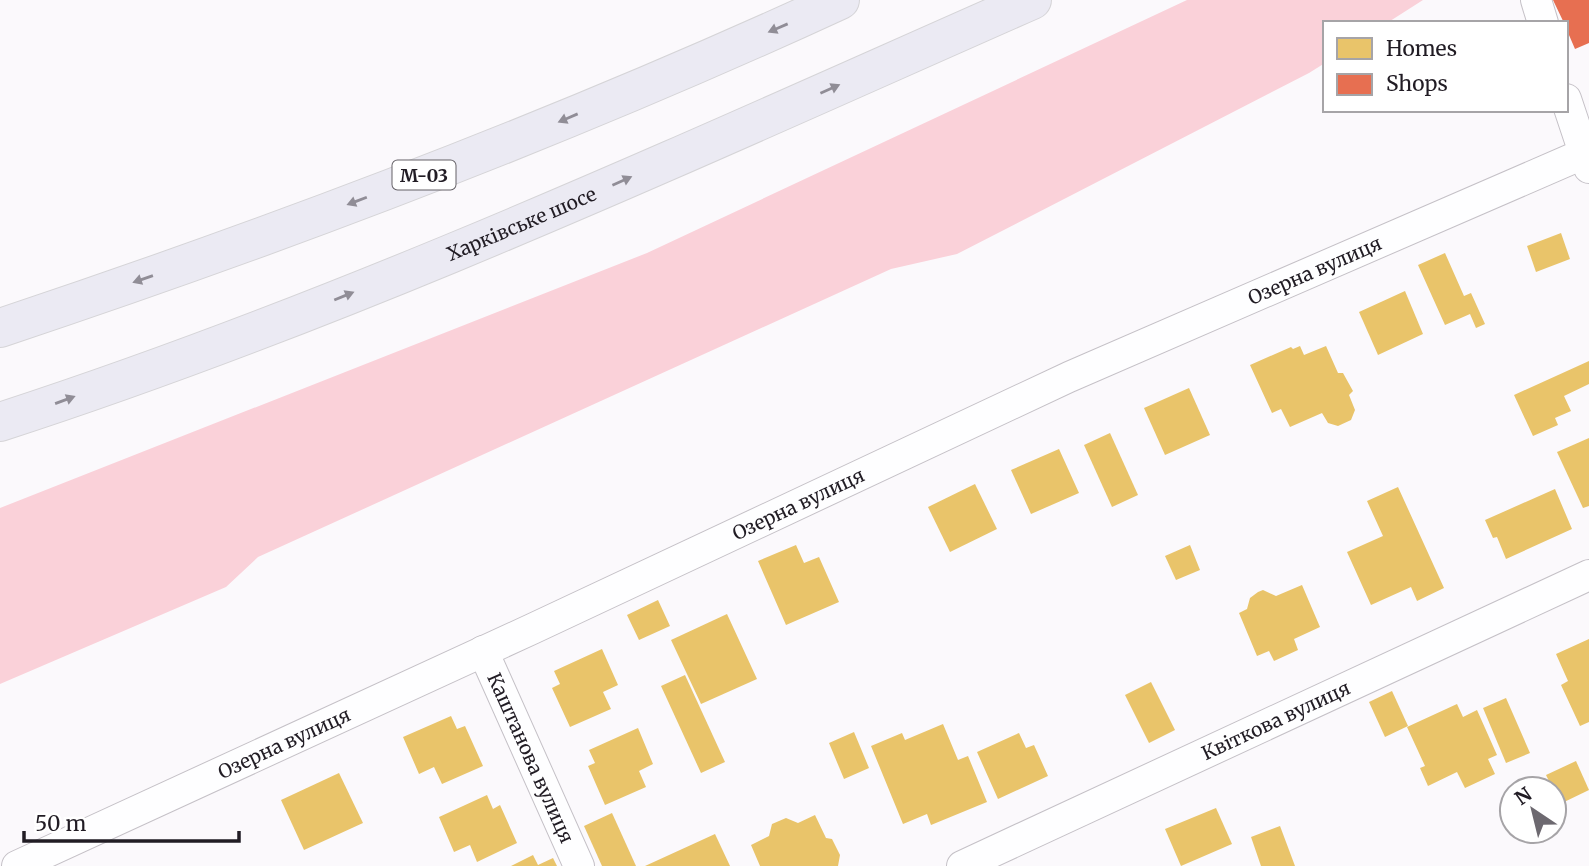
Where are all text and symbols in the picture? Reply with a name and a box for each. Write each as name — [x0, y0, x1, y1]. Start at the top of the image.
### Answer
legend — [1323, 21, 1568, 112]
one-way arrow — [767, 23, 788, 34]
text: Homes — [1386, 35, 1457, 62]
text: Shops — [1386, 70, 1448, 97]
one-way arrow — [820, 83, 840, 95]
one-way arrow — [558, 113, 579, 124]
road number: М-03 — [392, 160, 456, 190]
one-way arrow — [612, 175, 632, 187]
street label: Харківське шосе — [443, 182, 600, 266]
one-way arrow — [346, 196, 367, 207]
street label: Озерна вулиця — [1244, 231, 1385, 310]
one-way arrow — [133, 274, 154, 285]
one-way arrow — [333, 290, 354, 301]
one-way arrow — [54, 394, 75, 405]
street label: Озерна вулиця — [728, 463, 868, 545]
street label: Каштанова вулиця — [482, 669, 579, 847]
street label: Квіткова вулиця — [1198, 676, 1354, 765]
street label: Озерна вулиця — [214, 702, 354, 784]
north arrow — [1498, 775, 1568, 845]
text: N — [1510, 782, 1536, 810]
scale bar — [24, 800, 240, 844]
text: 50 m — [35, 810, 86, 837]

